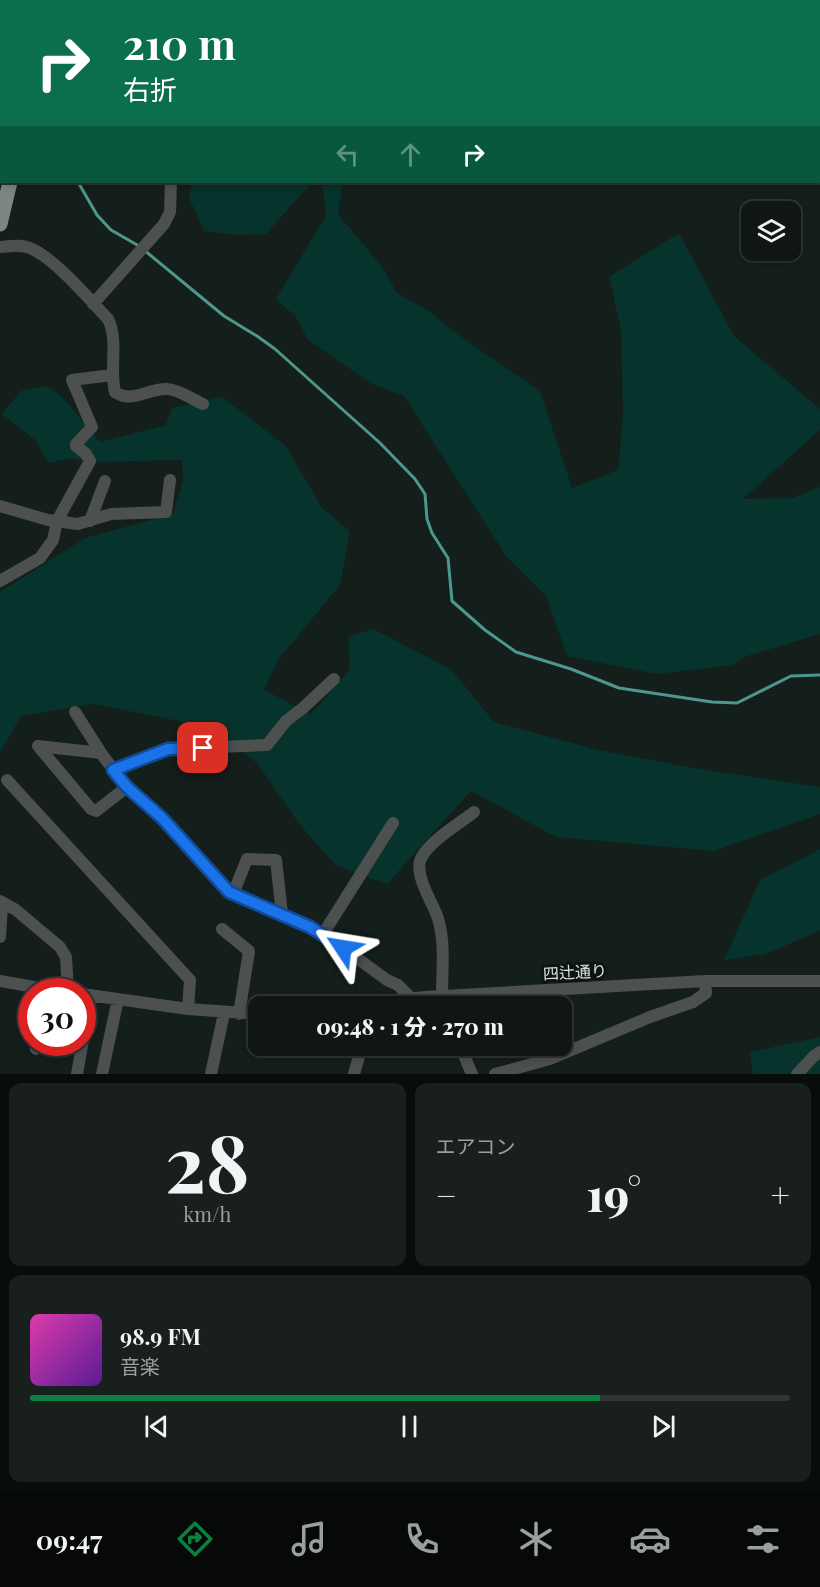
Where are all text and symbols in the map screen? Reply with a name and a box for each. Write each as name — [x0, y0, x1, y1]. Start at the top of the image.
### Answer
text: 210 m — [123, 15, 236, 71]
icon: right — [24, 24, 102, 102]
text: 右折 — [123, 71, 177, 107]
icon: left — [331, 138, 364, 171]
icon: ahead — [394, 138, 427, 171]
icon: right — [457, 138, 490, 171]
map controls — [741, 201, 801, 261]
button: layers — [741, 201, 801, 261]
pin — [177, 722, 228, 773]
icon: arrive — [186, 731, 219, 764]
position arrow — [311, 916, 375, 980]
street label: 四辻通り — [542, 959, 607, 984]
speed limit sign: 30 — [18, 978, 96, 1056]
text: 09:48 · 1 分 · 270 m — [316, 1011, 504, 1041]
text: 28 — [165, 1109, 250, 1213]
text: エアコン — [436, 1132, 516, 1159]
text: 19° — [586, 1163, 641, 1223]
text: − — [436, 1172, 457, 1216]
text: + — [771, 1172, 790, 1216]
text: km/h — [183, 1200, 231, 1227]
text: 98.9 FM — [120, 1321, 201, 1351]
text: 音楽 — [120, 1352, 160, 1379]
icon: previous — [140, 1410, 173, 1443]
icon: pause — [393, 1410, 426, 1443]
icon: next — [647, 1410, 680, 1443]
icon: directions — [174, 1518, 216, 1560]
icon: music — [288, 1518, 330, 1560]
icon: phone — [401, 1518, 443, 1560]
icon: climate — [515, 1518, 557, 1560]
icon: car — [629, 1518, 671, 1560]
icon: filters — [742, 1518, 784, 1560]
text: 09:47 — [36, 1521, 102, 1557]

